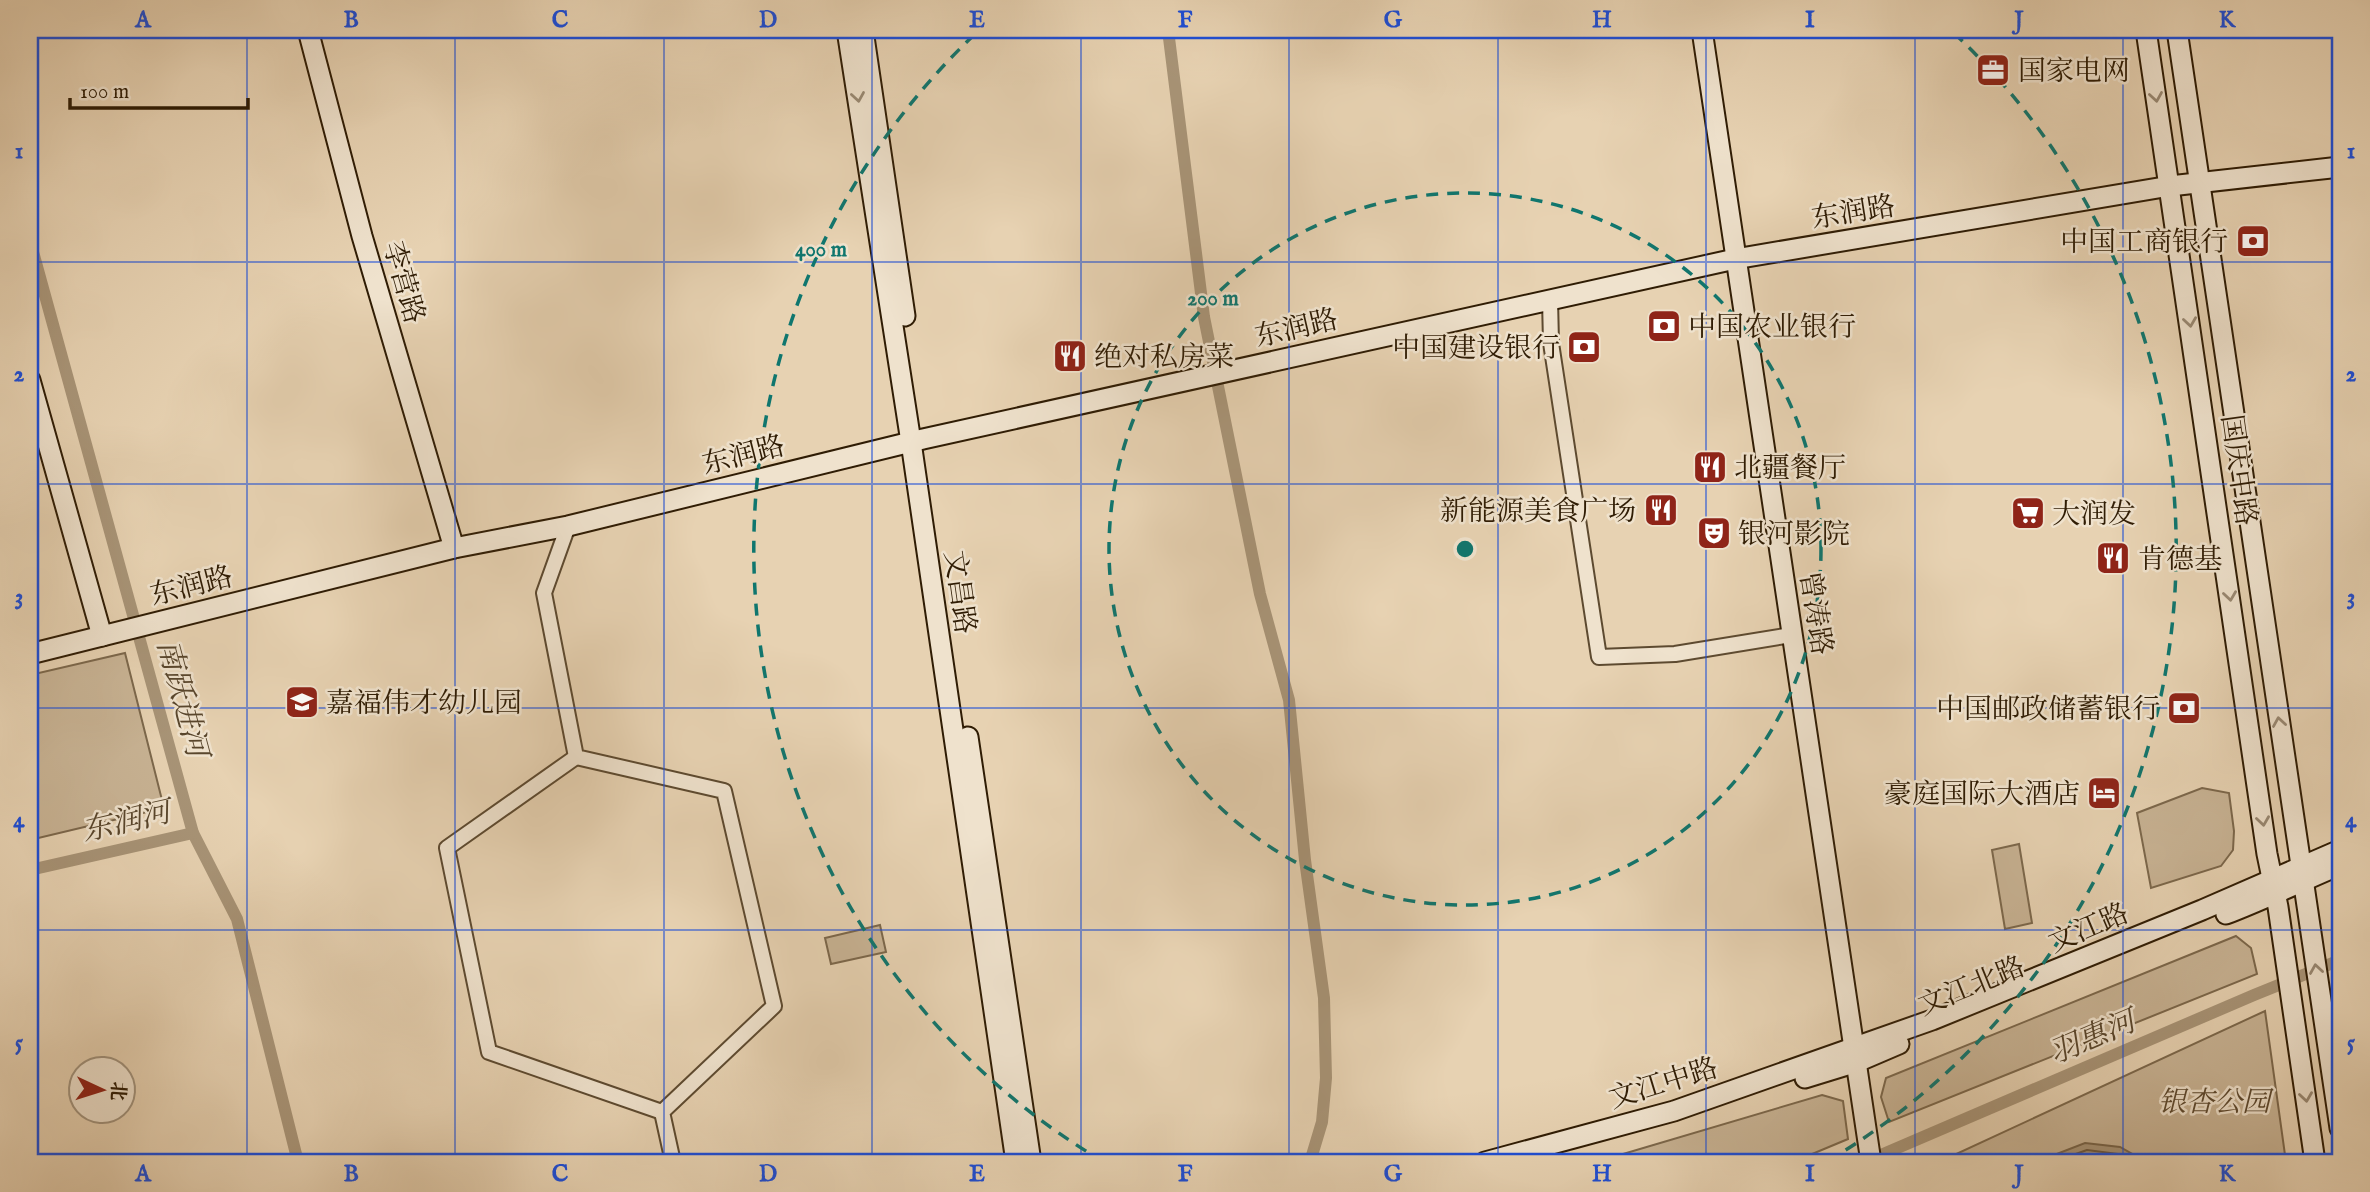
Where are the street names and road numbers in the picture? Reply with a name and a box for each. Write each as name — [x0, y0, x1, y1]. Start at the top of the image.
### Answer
street label: 东润路 — [1809, 190, 1898, 237]
street label: 李营路 — [374, 237, 431, 328]
street label: 东润路 — [1252, 303, 1341, 356]
street label: 国庆中路 — [2212, 412, 2263, 528]
street label: 东润路 — [699, 429, 789, 484]
street label: 文昌路 — [935, 548, 982, 636]
street label: 东润路 — [147, 560, 237, 615]
street label: 曾涛路 — [1791, 569, 1838, 658]
street label: 文江路 — [2043, 897, 2134, 962]
street label: 文江北路 — [1913, 950, 2030, 1025]
street label: 文江中路 — [1605, 1051, 1722, 1118]

